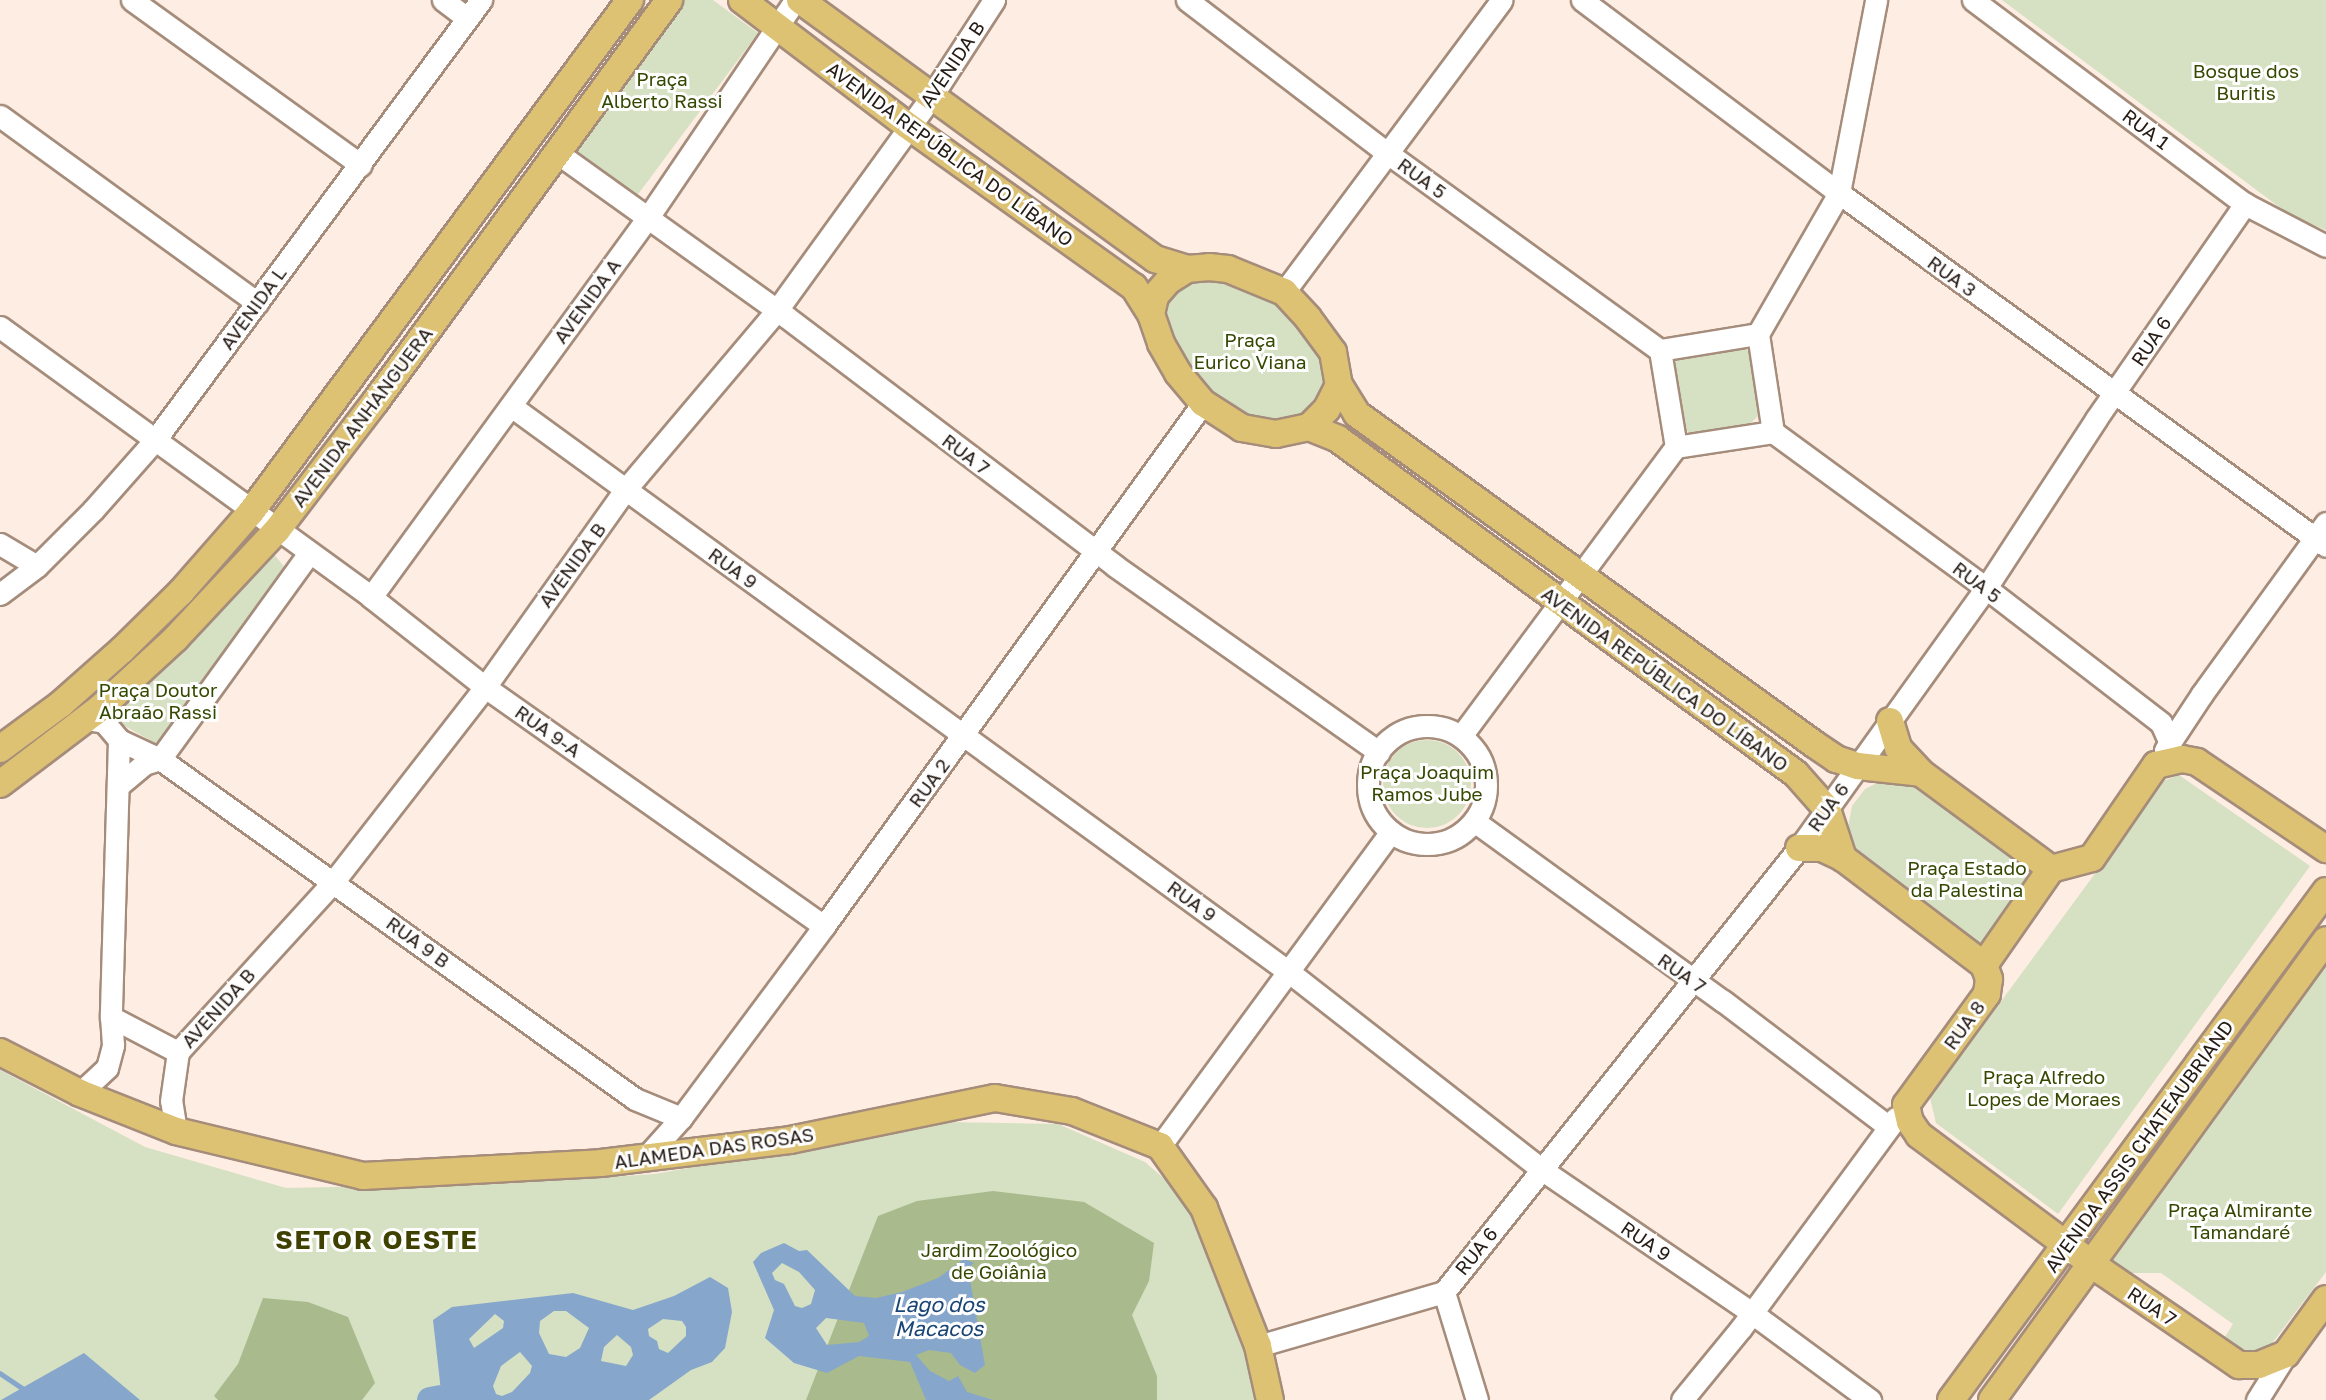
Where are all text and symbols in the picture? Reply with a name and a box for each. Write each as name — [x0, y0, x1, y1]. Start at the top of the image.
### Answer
street label: AVENIDA B — [915, 17, 989, 111]
street label: AVENIDA REPÚBLICA DO LÍBANO — [822, 57, 1078, 251]
park label: Bosque dos Buritis — [2193, 60, 2299, 104]
park label: Praça Alberto Rassi — [601, 68, 723, 112]
street label: RUA 1 — [2118, 104, 2174, 154]
street label: RUA 5 — [1393, 153, 1451, 203]
street label: RUA 3 — [1923, 251, 1981, 301]
street label: AVENIDA A — [549, 254, 625, 348]
street label: AVENIDA L — [215, 262, 291, 354]
street label: RUA 6 — [2126, 312, 2176, 370]
street label: AVENIDA ANHANGUERA — [287, 323, 437, 511]
park label: Praça Eurico Viana — [1193, 329, 1307, 373]
street label: RUA 7 — [938, 429, 994, 479]
street label: AVENIDA B — [534, 518, 610, 612]
street label: RUA 9 — [704, 543, 762, 593]
street label: RUA 5 — [1948, 556, 2006, 608]
street label: AVENIDA REPÚBLICA DO LÍBANO — [1537, 582, 1793, 776]
park label: Praça Doutor Abraão Rassi — [99, 679, 217, 723]
street label: RUA 9-A — [511, 700, 585, 762]
street label: RUA 2 — [904, 754, 954, 812]
park label: Praça Joaquim Ramos Jube — [1360, 761, 1494, 805]
street label: RUA 6 — [1803, 778, 1853, 836]
park label: Praça Estado da Palestina — [1907, 857, 2027, 901]
street label: RUA 9 — [1163, 876, 1221, 926]
street label: RUA 9 B — [382, 911, 454, 973]
street label: RUA 7 — [1654, 948, 1710, 998]
street label: AVENIDA B — [176, 964, 260, 1052]
street label: RUA 8 — [1939, 996, 1989, 1054]
street label: AVENIDA ASSIS CHATEAUBRIAND — [2040, 1016, 2238, 1276]
park label: Praça Alfredo Lopes de Moraes — [1967, 1066, 2121, 1110]
street label: ALAMEDA DAS ROSAS — [613, 1123, 815, 1173]
park label: Praça Almirante Tamandaré — [2168, 1199, 2312, 1243]
street label: RUA 9 — [1617, 1216, 1675, 1266]
street label: RUA 6 — [1450, 1222, 1502, 1280]
district label: SETOR OESTE — [277, 1224, 477, 1256]
park label: Jardim Zoológico de Goiânia — [921, 1239, 1077, 1283]
street label: RUA 7 — [2123, 1282, 2181, 1330]
water label: Lago dos Macacos — [893, 1291, 985, 1341]

